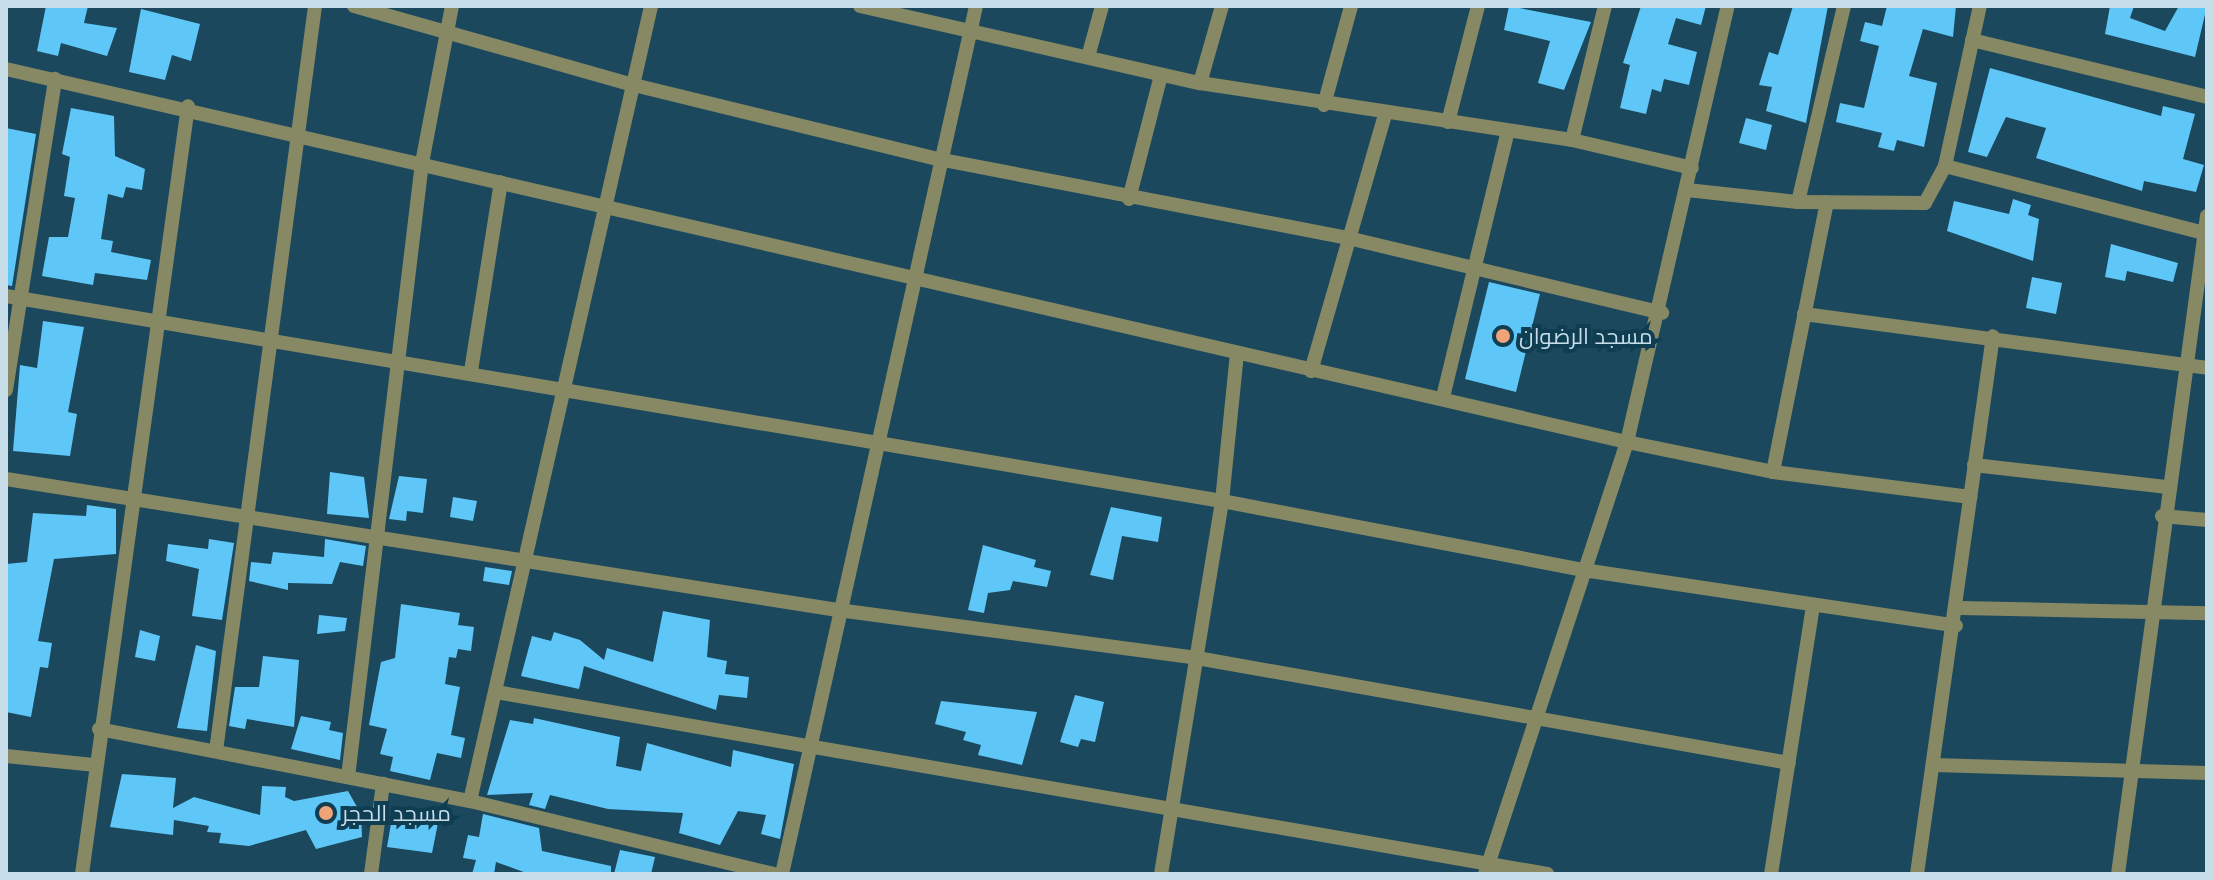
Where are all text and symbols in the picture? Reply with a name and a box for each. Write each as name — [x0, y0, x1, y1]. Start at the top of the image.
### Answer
place label: مسجد الرضوان — [1519, 323, 1653, 349]
marker: مسجد الرضوان — [1494, 327, 1512, 345]
place label: مسجد الحجر — [342, 800, 451, 826]
marker: مسجد الحجر — [317, 804, 335, 822]

